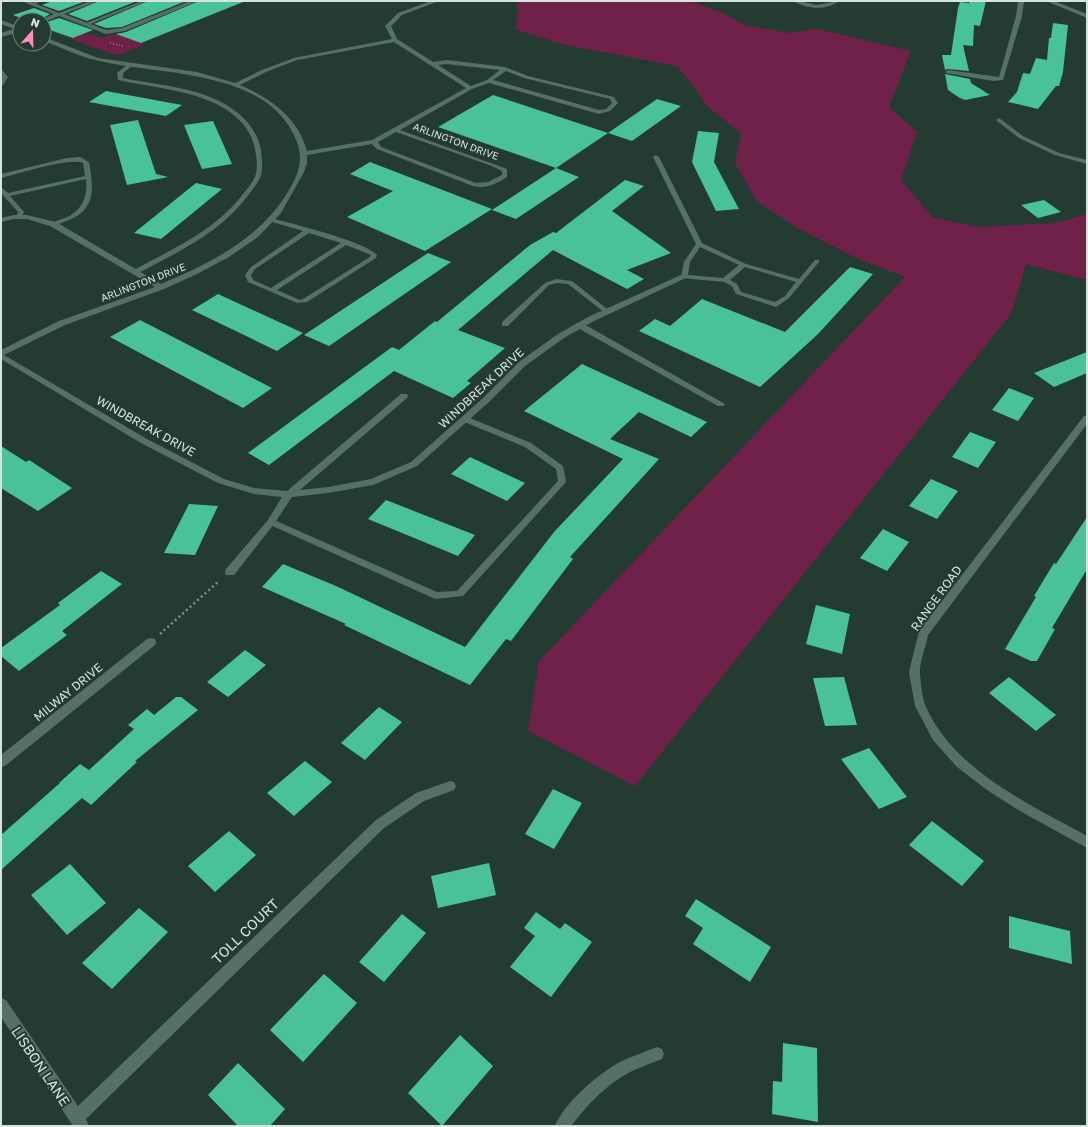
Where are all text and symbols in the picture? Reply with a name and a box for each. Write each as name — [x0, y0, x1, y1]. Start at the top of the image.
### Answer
north arrow — [12, 12, 52, 52]
text: N — [29, 15, 42, 30]
street label: ARLINGTON DRIVE — [412, 120, 500, 162]
street label: ARLINGTON DRIVE — [99, 260, 187, 304]
street label: WINDBREAK DRIVE — [435, 345, 527, 431]
street label: WINDBREAK DRIVE — [94, 392, 198, 460]
street label: RANGE ROAD — [907, 562, 965, 634]
street label: MILWAY DRIVE — [31, 660, 105, 724]
street label: TOLL COURT — [208, 895, 282, 967]
street label: LISBON LANE — [8, 1023, 74, 1109]

